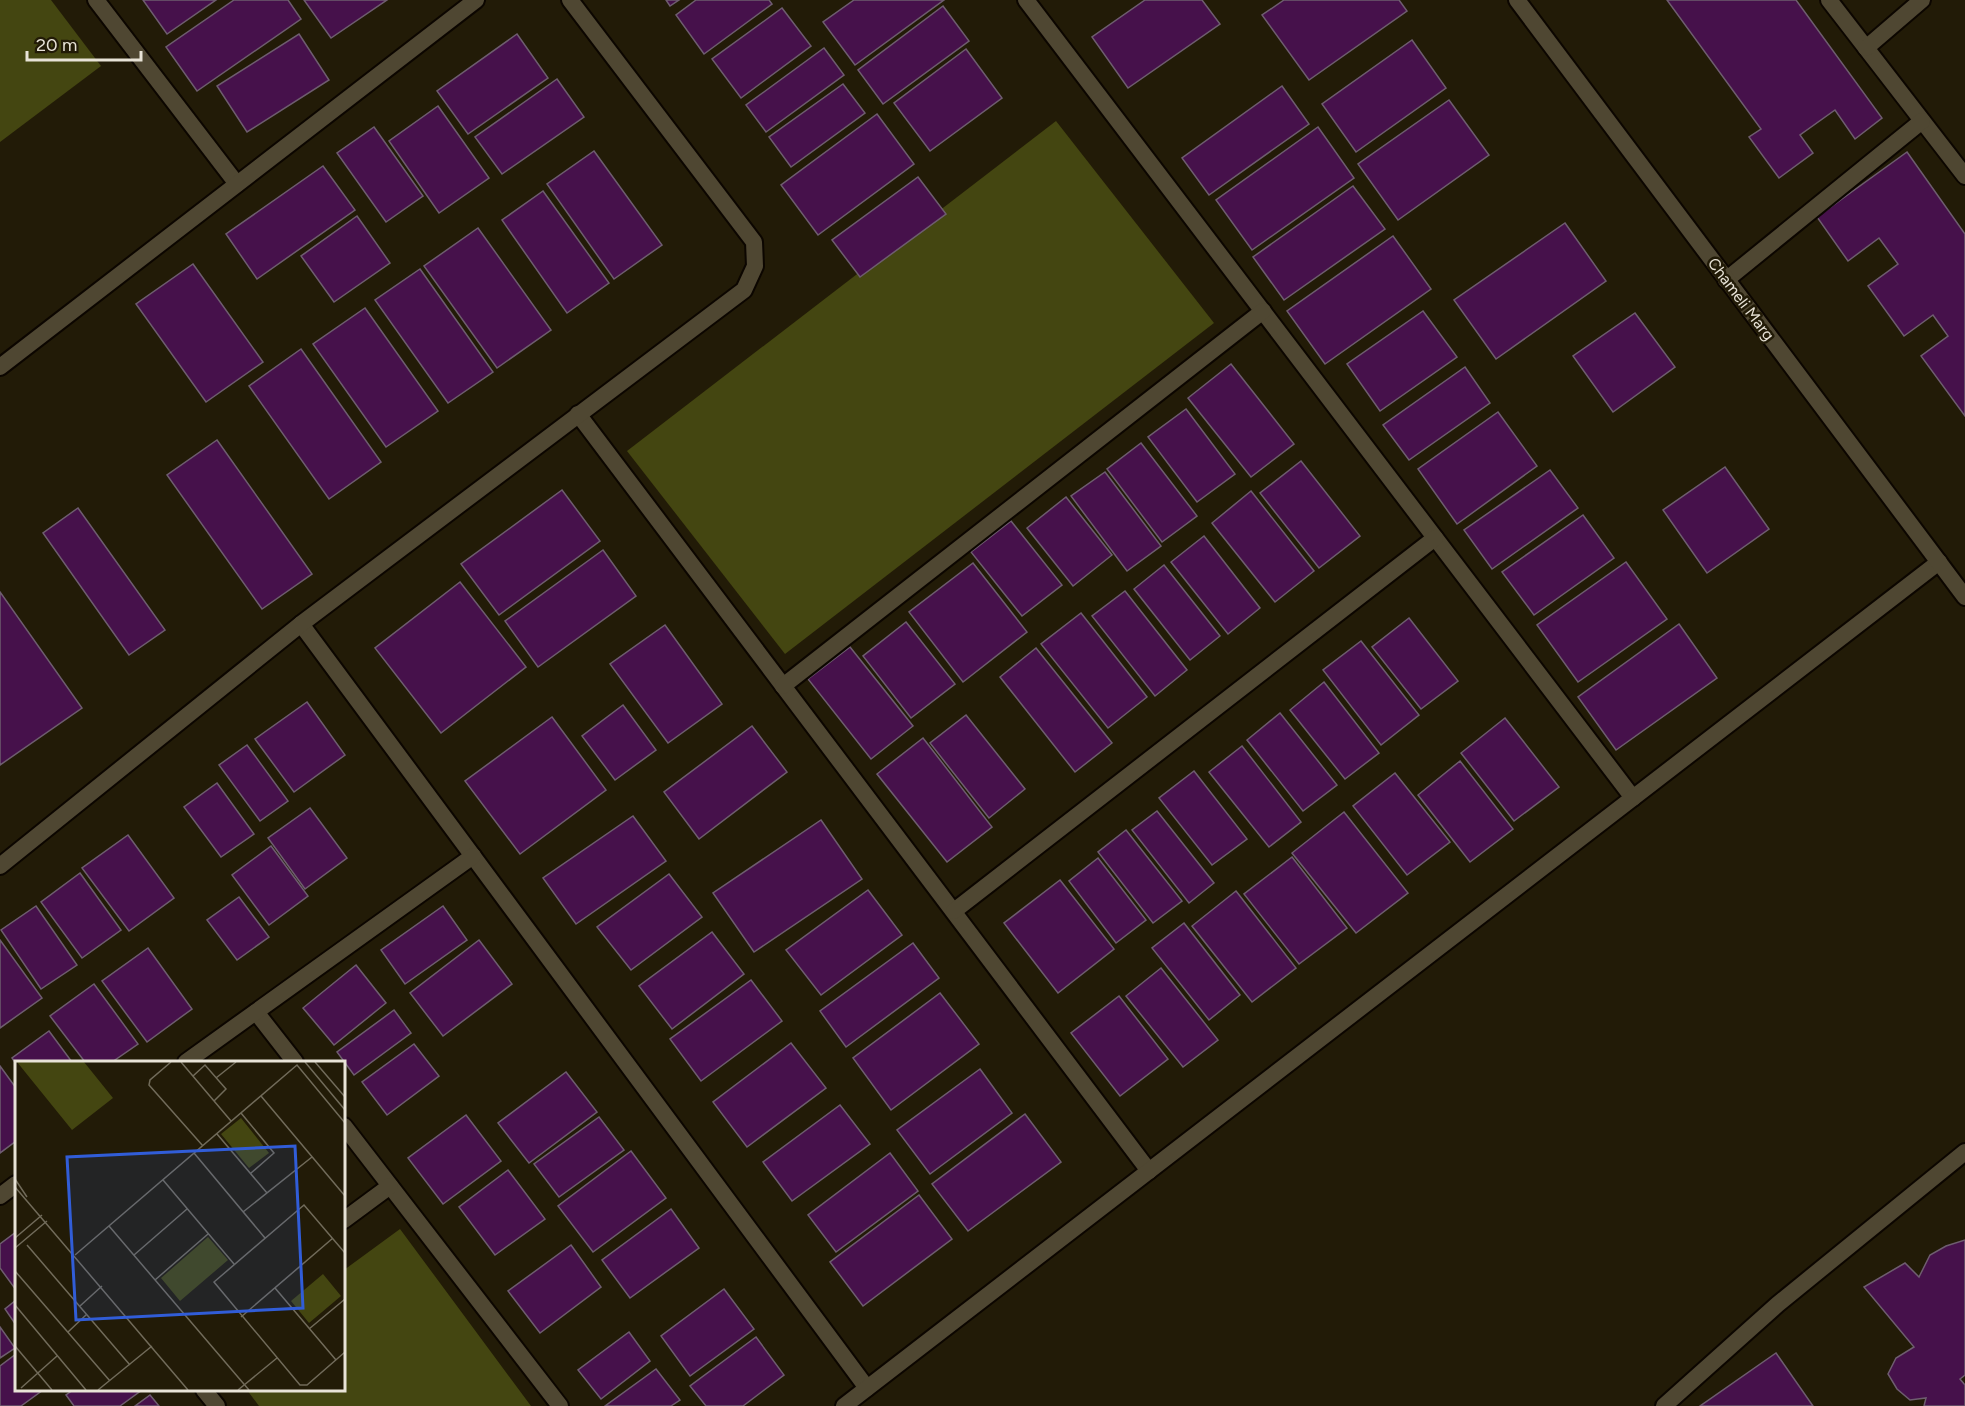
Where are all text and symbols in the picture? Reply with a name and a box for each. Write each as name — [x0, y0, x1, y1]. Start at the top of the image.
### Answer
scale bar — [27, 24, 141, 62]
text: 20 m — [36, 34, 77, 56]
street label: Chameli Marg — [1704, 254, 1778, 344]
inset map — [15, 1061, 345, 1391]

